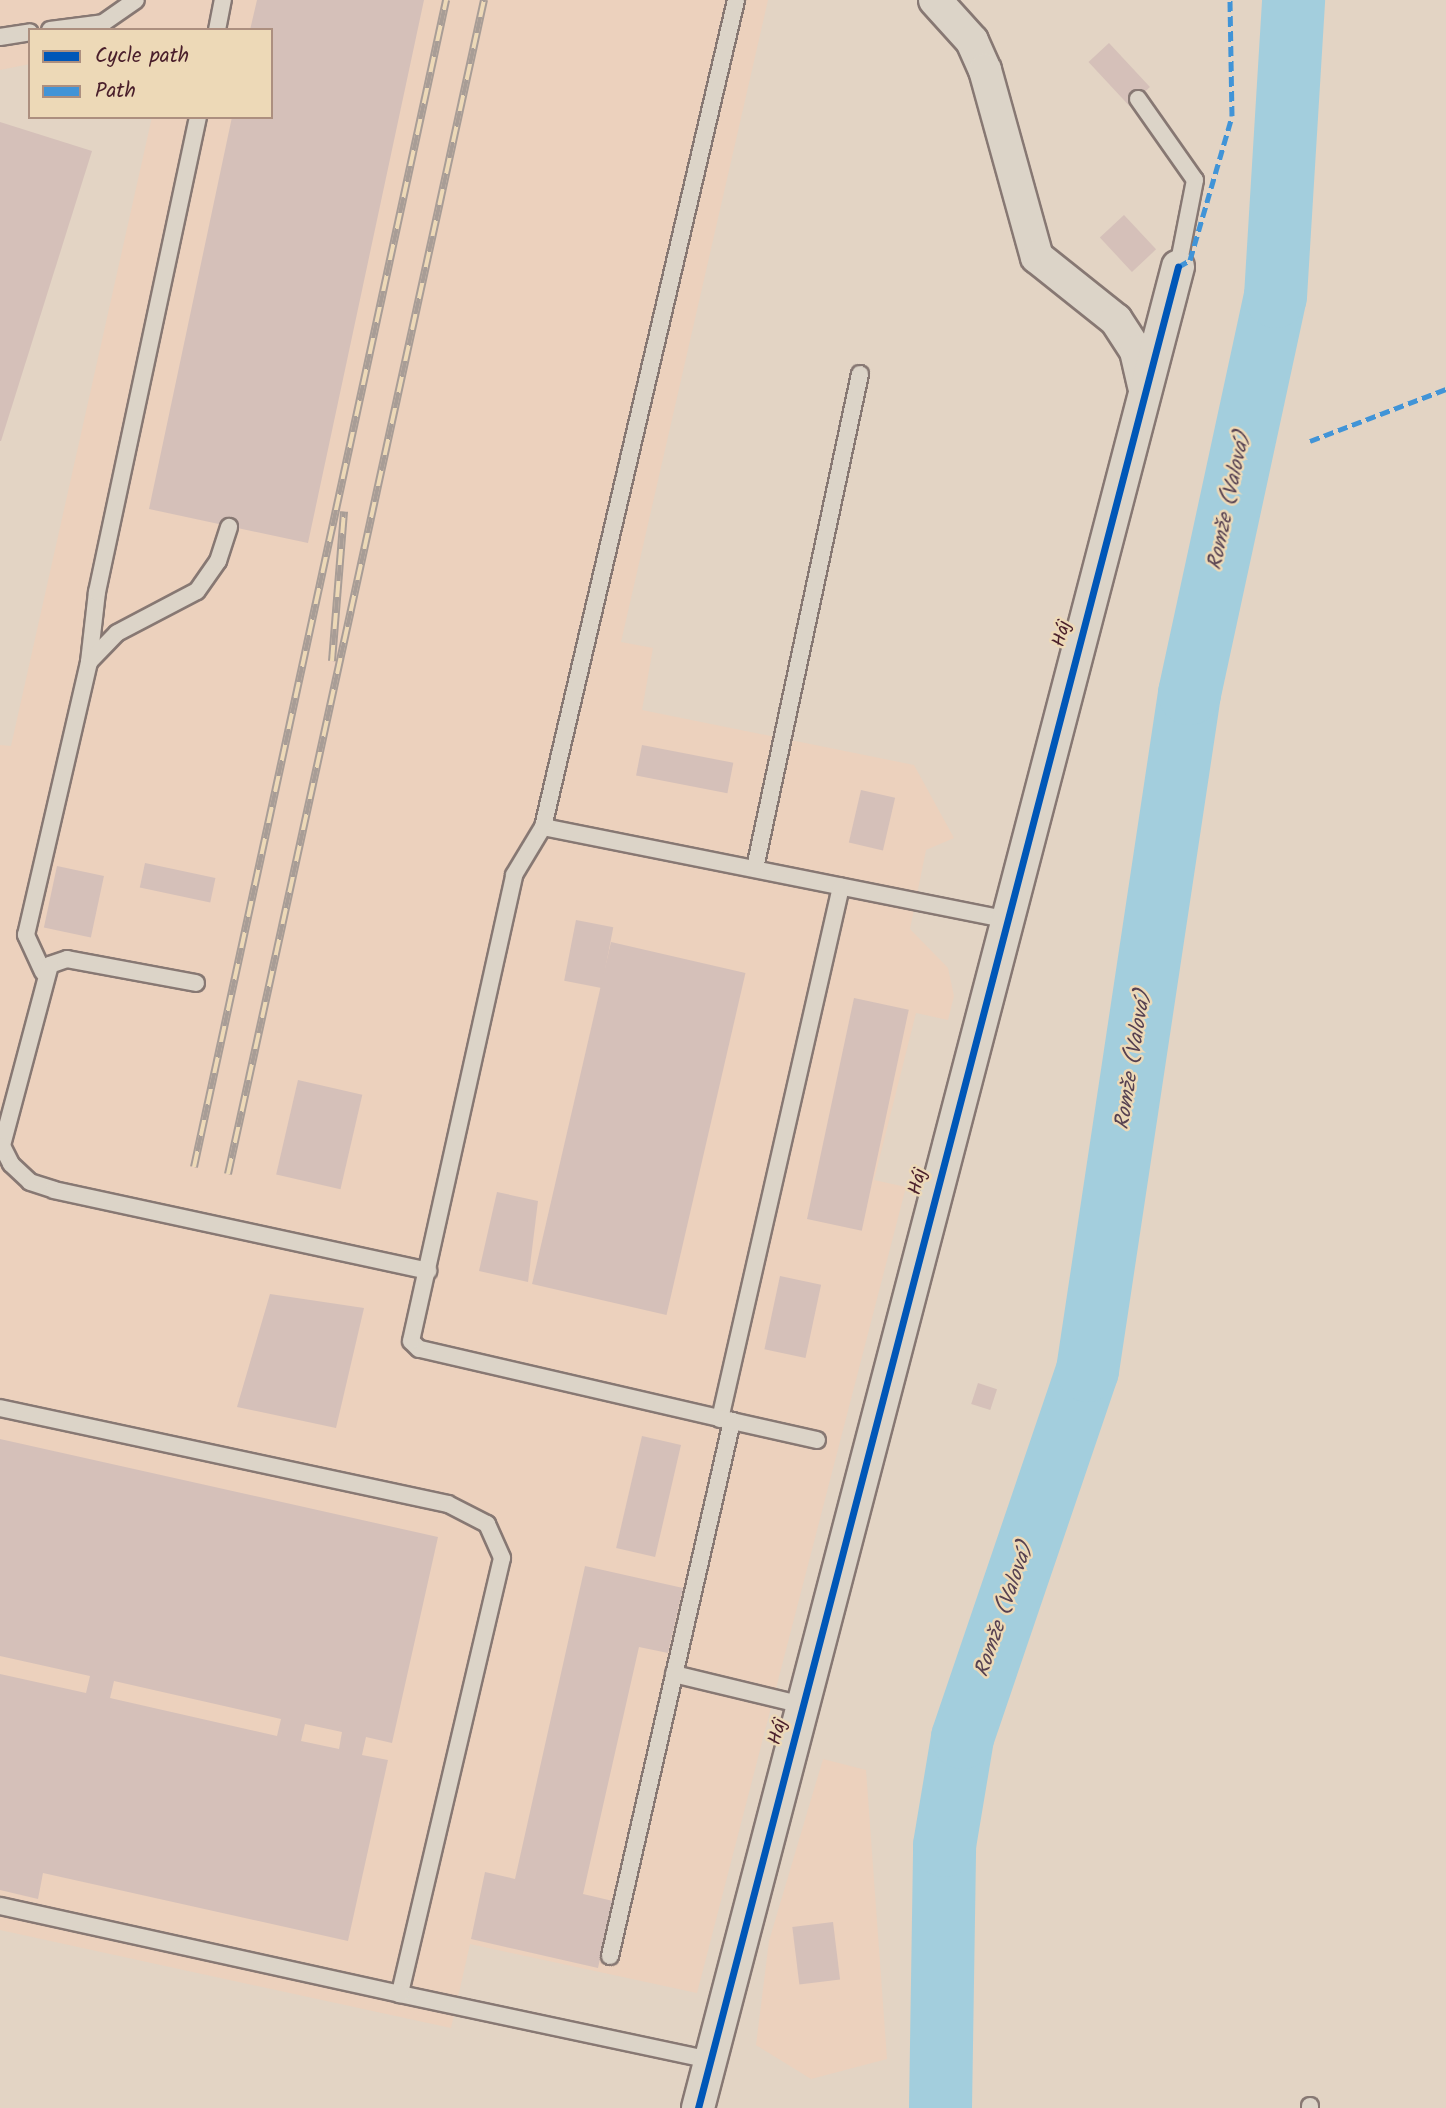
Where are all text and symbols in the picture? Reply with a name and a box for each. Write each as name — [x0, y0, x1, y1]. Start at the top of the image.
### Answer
legend — [28, 28, 273, 119]
text: Cycle path — [95, 40, 189, 73]
text: Path — [95, 75, 136, 108]
water label: Romže (Valová) — [1203, 430, 1257, 572]
street label: Háj — [1049, 618, 1077, 650]
water label: Romže (Valová) — [1111, 989, 1157, 1131]
street label: Háj — [905, 1166, 933, 1198]
water label: Romže (Valová) — [970, 1539, 1040, 1681]
street label: Háj — [765, 1716, 793, 1748]

